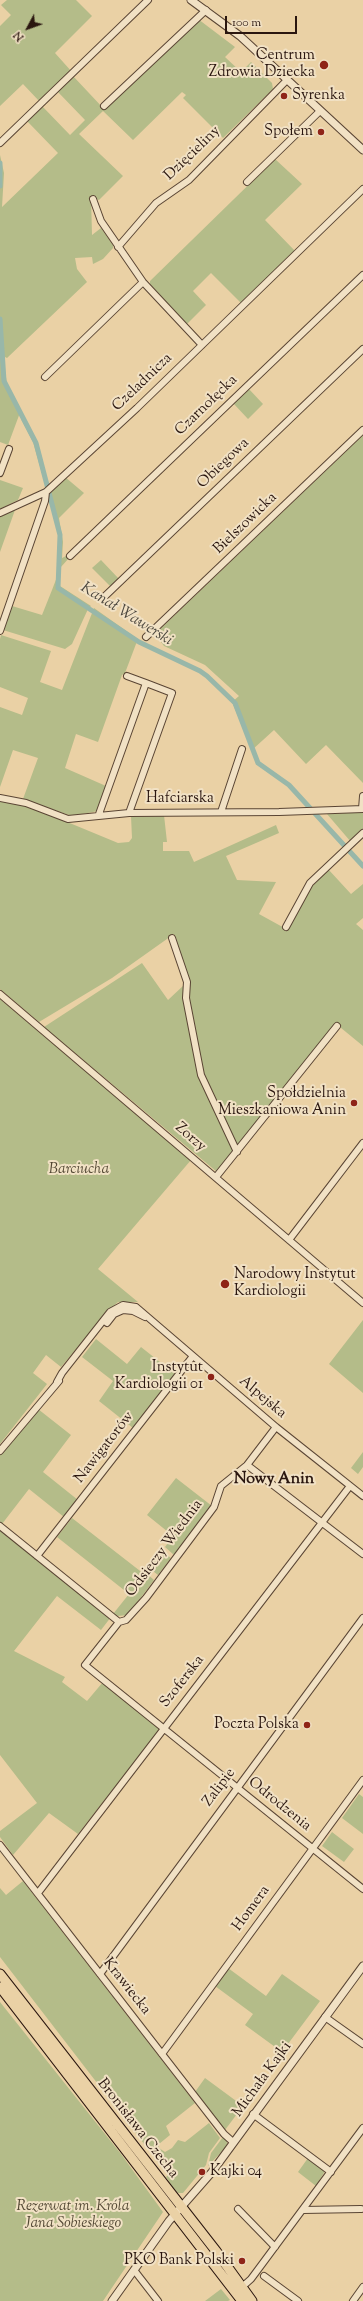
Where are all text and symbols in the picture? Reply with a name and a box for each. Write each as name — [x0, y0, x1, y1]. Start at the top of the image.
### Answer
north arrow — [8, 8, 48, 48]
scale bar — [227, 8, 299, 34]
text: 100 m — [232, 14, 261, 32]
text: N — [10, 27, 28, 44]
place label: Centrum Zdrowia Dziecka — [209, 47, 315, 82]
marker: Centrum Zdrowia Dziecka — [318, 59, 330, 71]
place label: Syrenka — [292, 87, 345, 105]
marker: Syrenka — [279, 91, 289, 101]
street label: Dzięcieliny — [161, 123, 225, 185]
place label: Społem — [264, 123, 313, 141]
marker: Społem — [316, 127, 326, 137]
street label: Czeladnicza — [109, 350, 177, 416]
street label: Czarnołęcka — [172, 372, 242, 440]
street label: Obiegowa — [194, 435, 254, 493]
street label: Bielszowicka — [211, 489, 281, 559]
water label: Kanał Wawerski — [76, 579, 176, 651]
street label: Hafciarska — [146, 790, 214, 808]
place label: Społdzielnia Mieszkaniowa Anin — [218, 1085, 346, 1120]
marker: Społdzielnia Mieszkaniowa Anin — [349, 1098, 359, 1108]
street label: Zorzy — [171, 1120, 209, 1156]
park label: Barciucha — [49, 1161, 109, 1179]
place label: Narodowy Instytut Kardiologii — [234, 1266, 356, 1301]
marker: Narodowy Instytut Kardiologii — [219, 1278, 231, 1290]
place label: Instytut Kardiologii 01 — [115, 1359, 203, 1394]
marker: Instytut Kardiologii 01 — [206, 1372, 216, 1382]
street label: Alpejska — [235, 1373, 289, 1423]
street label: Nawigatorów — [71, 1409, 139, 1487]
district label: Nowy Anin — [234, 1470, 314, 1490]
street label: Odsieczy Wiednia — [123, 1497, 207, 1601]
street label: Szoferska — [157, 1652, 209, 1712]
place label: Poczta Polska — [214, 1716, 299, 1734]
marker: Poczta Polska — [302, 1720, 312, 1730]
street label: Zalipie — [200, 1765, 240, 1811]
street label: Odrodzenia — [244, 1774, 314, 1836]
street label: Homera — [229, 1883, 275, 1935]
street label: Krawiecka — [98, 1955, 154, 2019]
street label: Michała Kajki — [230, 2039, 296, 2121]
street label: Bronisława Czecha — [93, 2076, 181, 2182]
place label: Kajki 04 — [210, 2163, 262, 2181]
marker: Kajki 04 — [197, 2167, 207, 2177]
park label: Rezerwat im. Króla Jana Sobieskiego — [17, 2198, 129, 2233]
place label: PKO Bank Polski — [124, 2252, 234, 2270]
marker: PKO Bank Polski — [237, 2256, 247, 2266]

